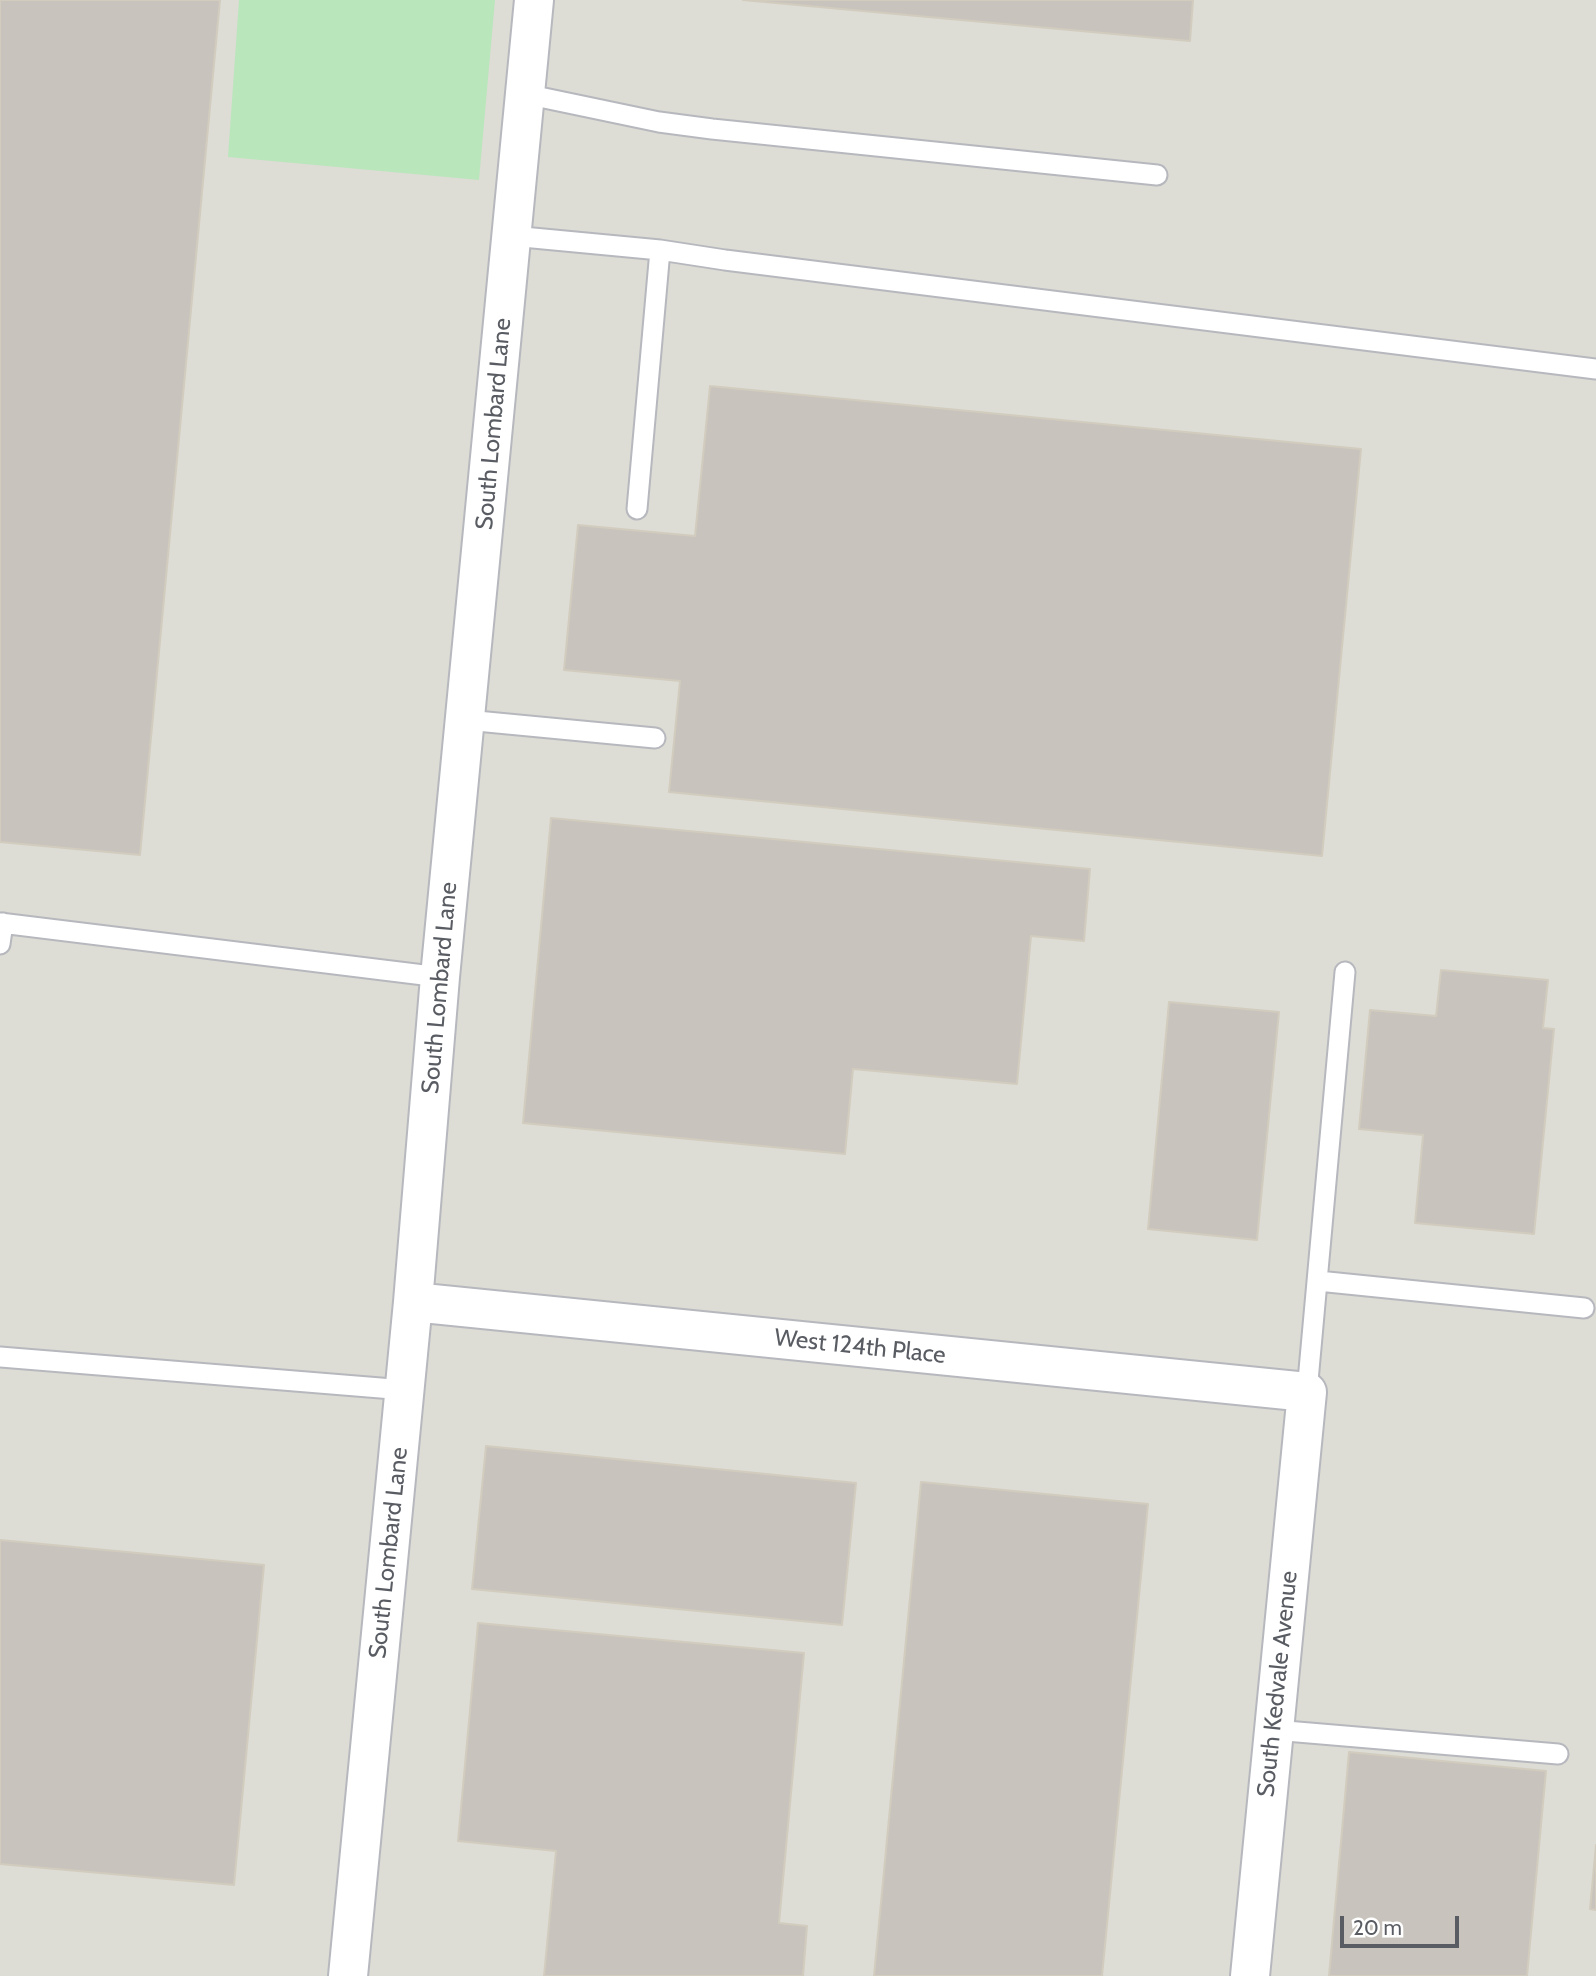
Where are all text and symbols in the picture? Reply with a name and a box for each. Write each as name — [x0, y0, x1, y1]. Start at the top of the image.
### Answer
street label: South Lombard Lane — [470, 317, 518, 531]
street label: South Lombard Lane — [416, 881, 464, 1095]
street label: West 124th Place — [773, 1324, 947, 1370]
street label: South Lombard Lane — [364, 1446, 414, 1660]
street label: South Kedvale Avenue — [1252, 1570, 1304, 1798]
scale bar — [1344, 1902, 1463, 1946]
text: 20 m — [1353, 1915, 1402, 1940]

